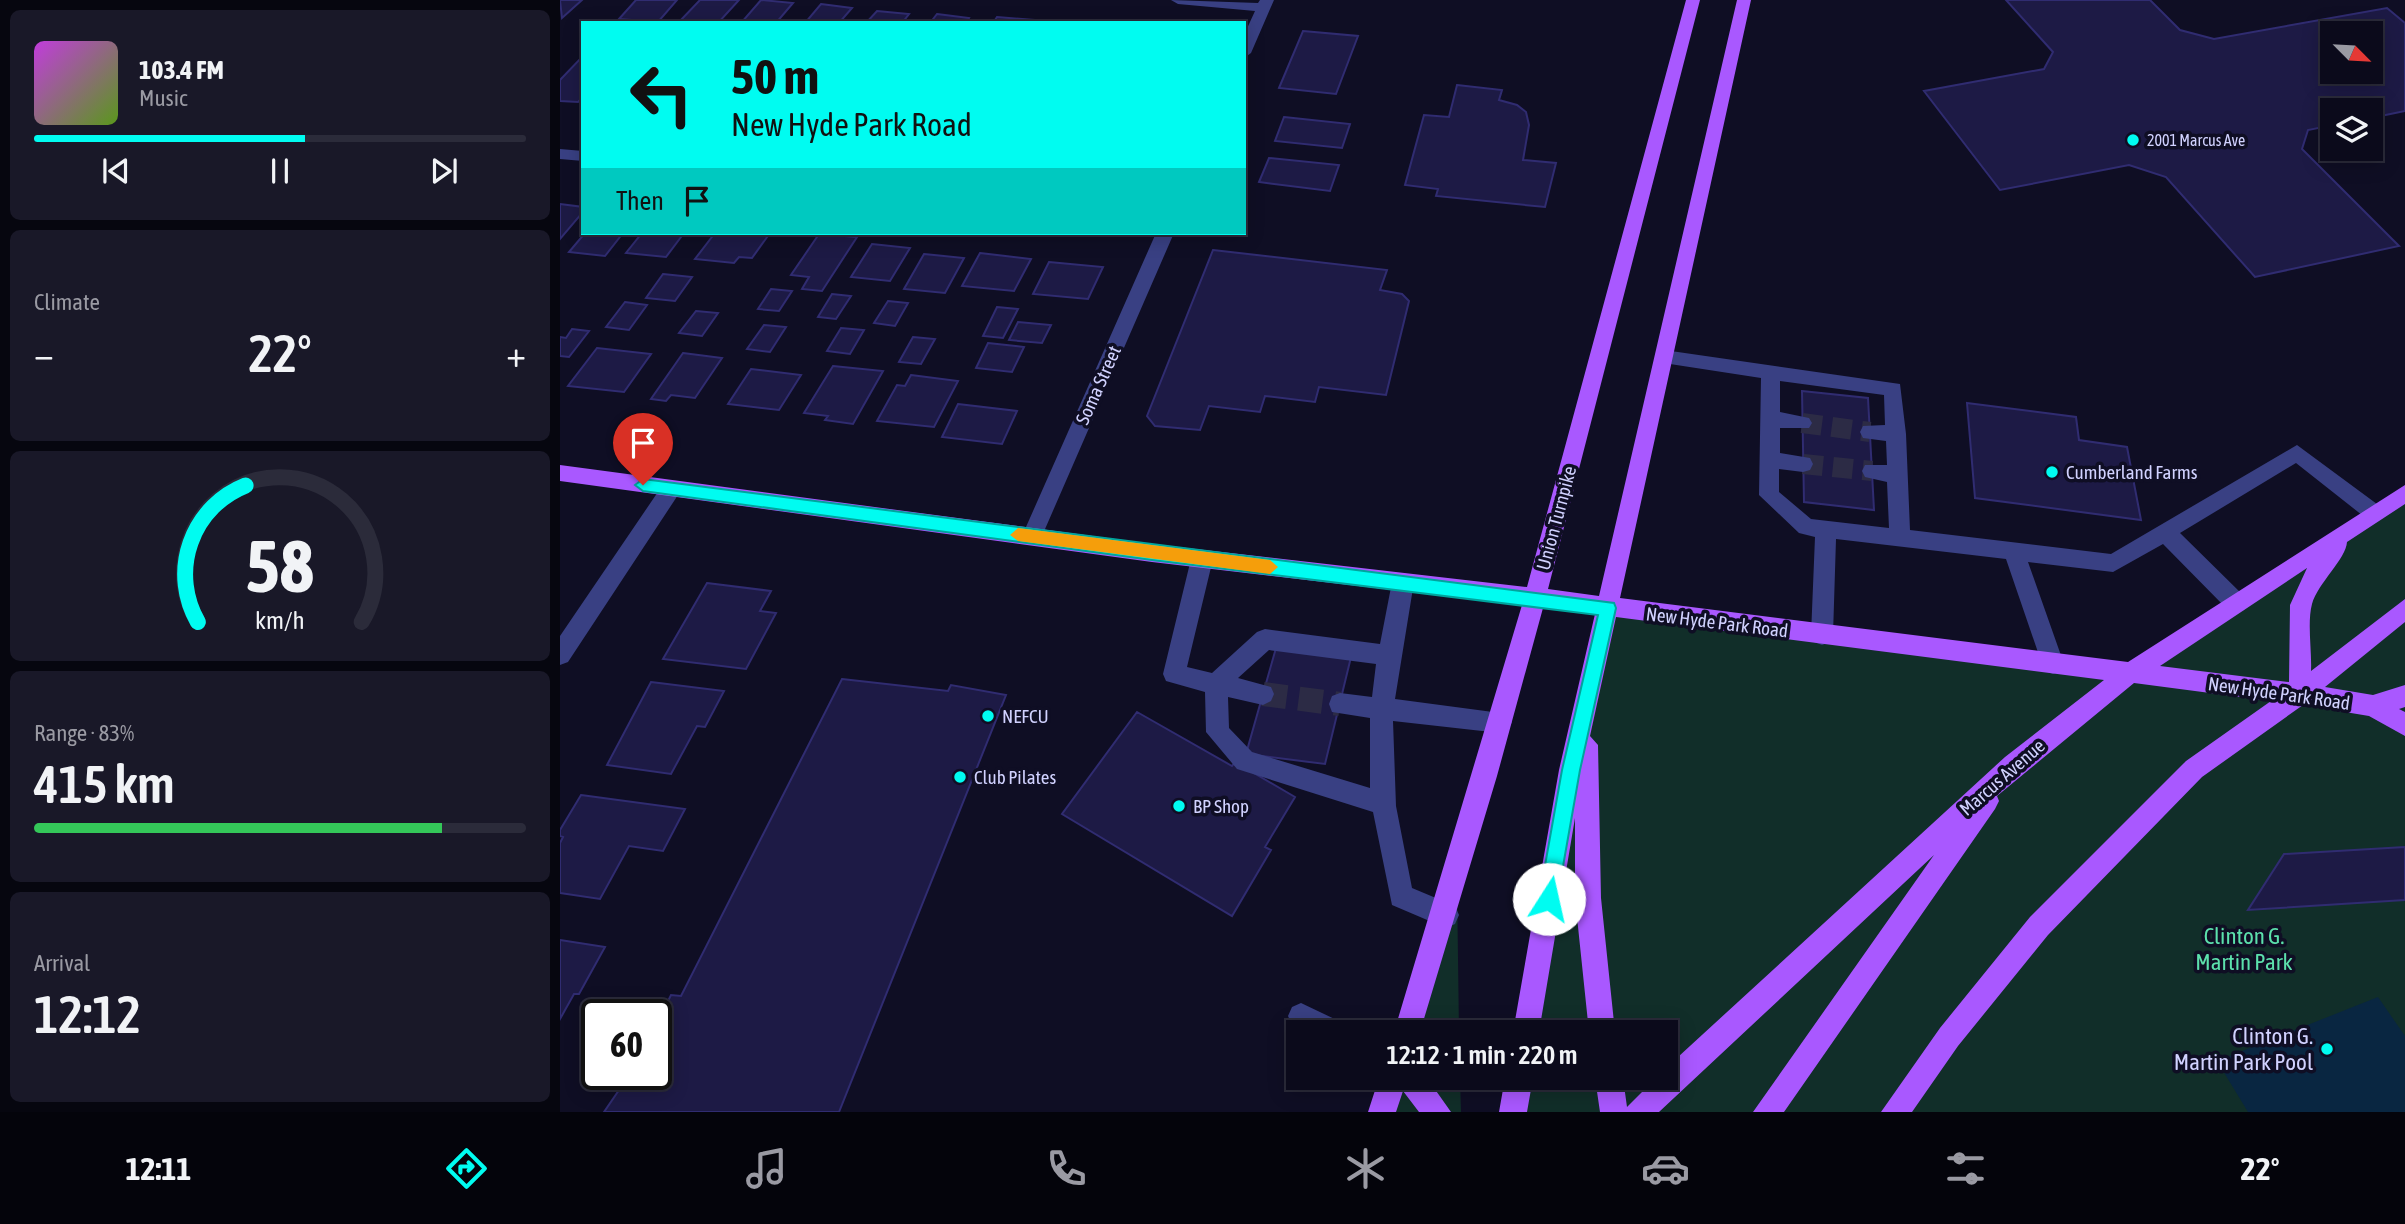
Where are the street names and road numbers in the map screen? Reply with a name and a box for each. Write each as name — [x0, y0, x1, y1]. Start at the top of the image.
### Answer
street label: Soma Street — [1071, 342, 1125, 428]
street label: Union Turnpike — [1532, 464, 1580, 572]
street label: New Hyde Park Road — [1645, 602, 1789, 642]
street label: New Hyde Park Road — [2207, 672, 2351, 714]
street label: Marcus Avenue — [1955, 734, 2049, 820]

